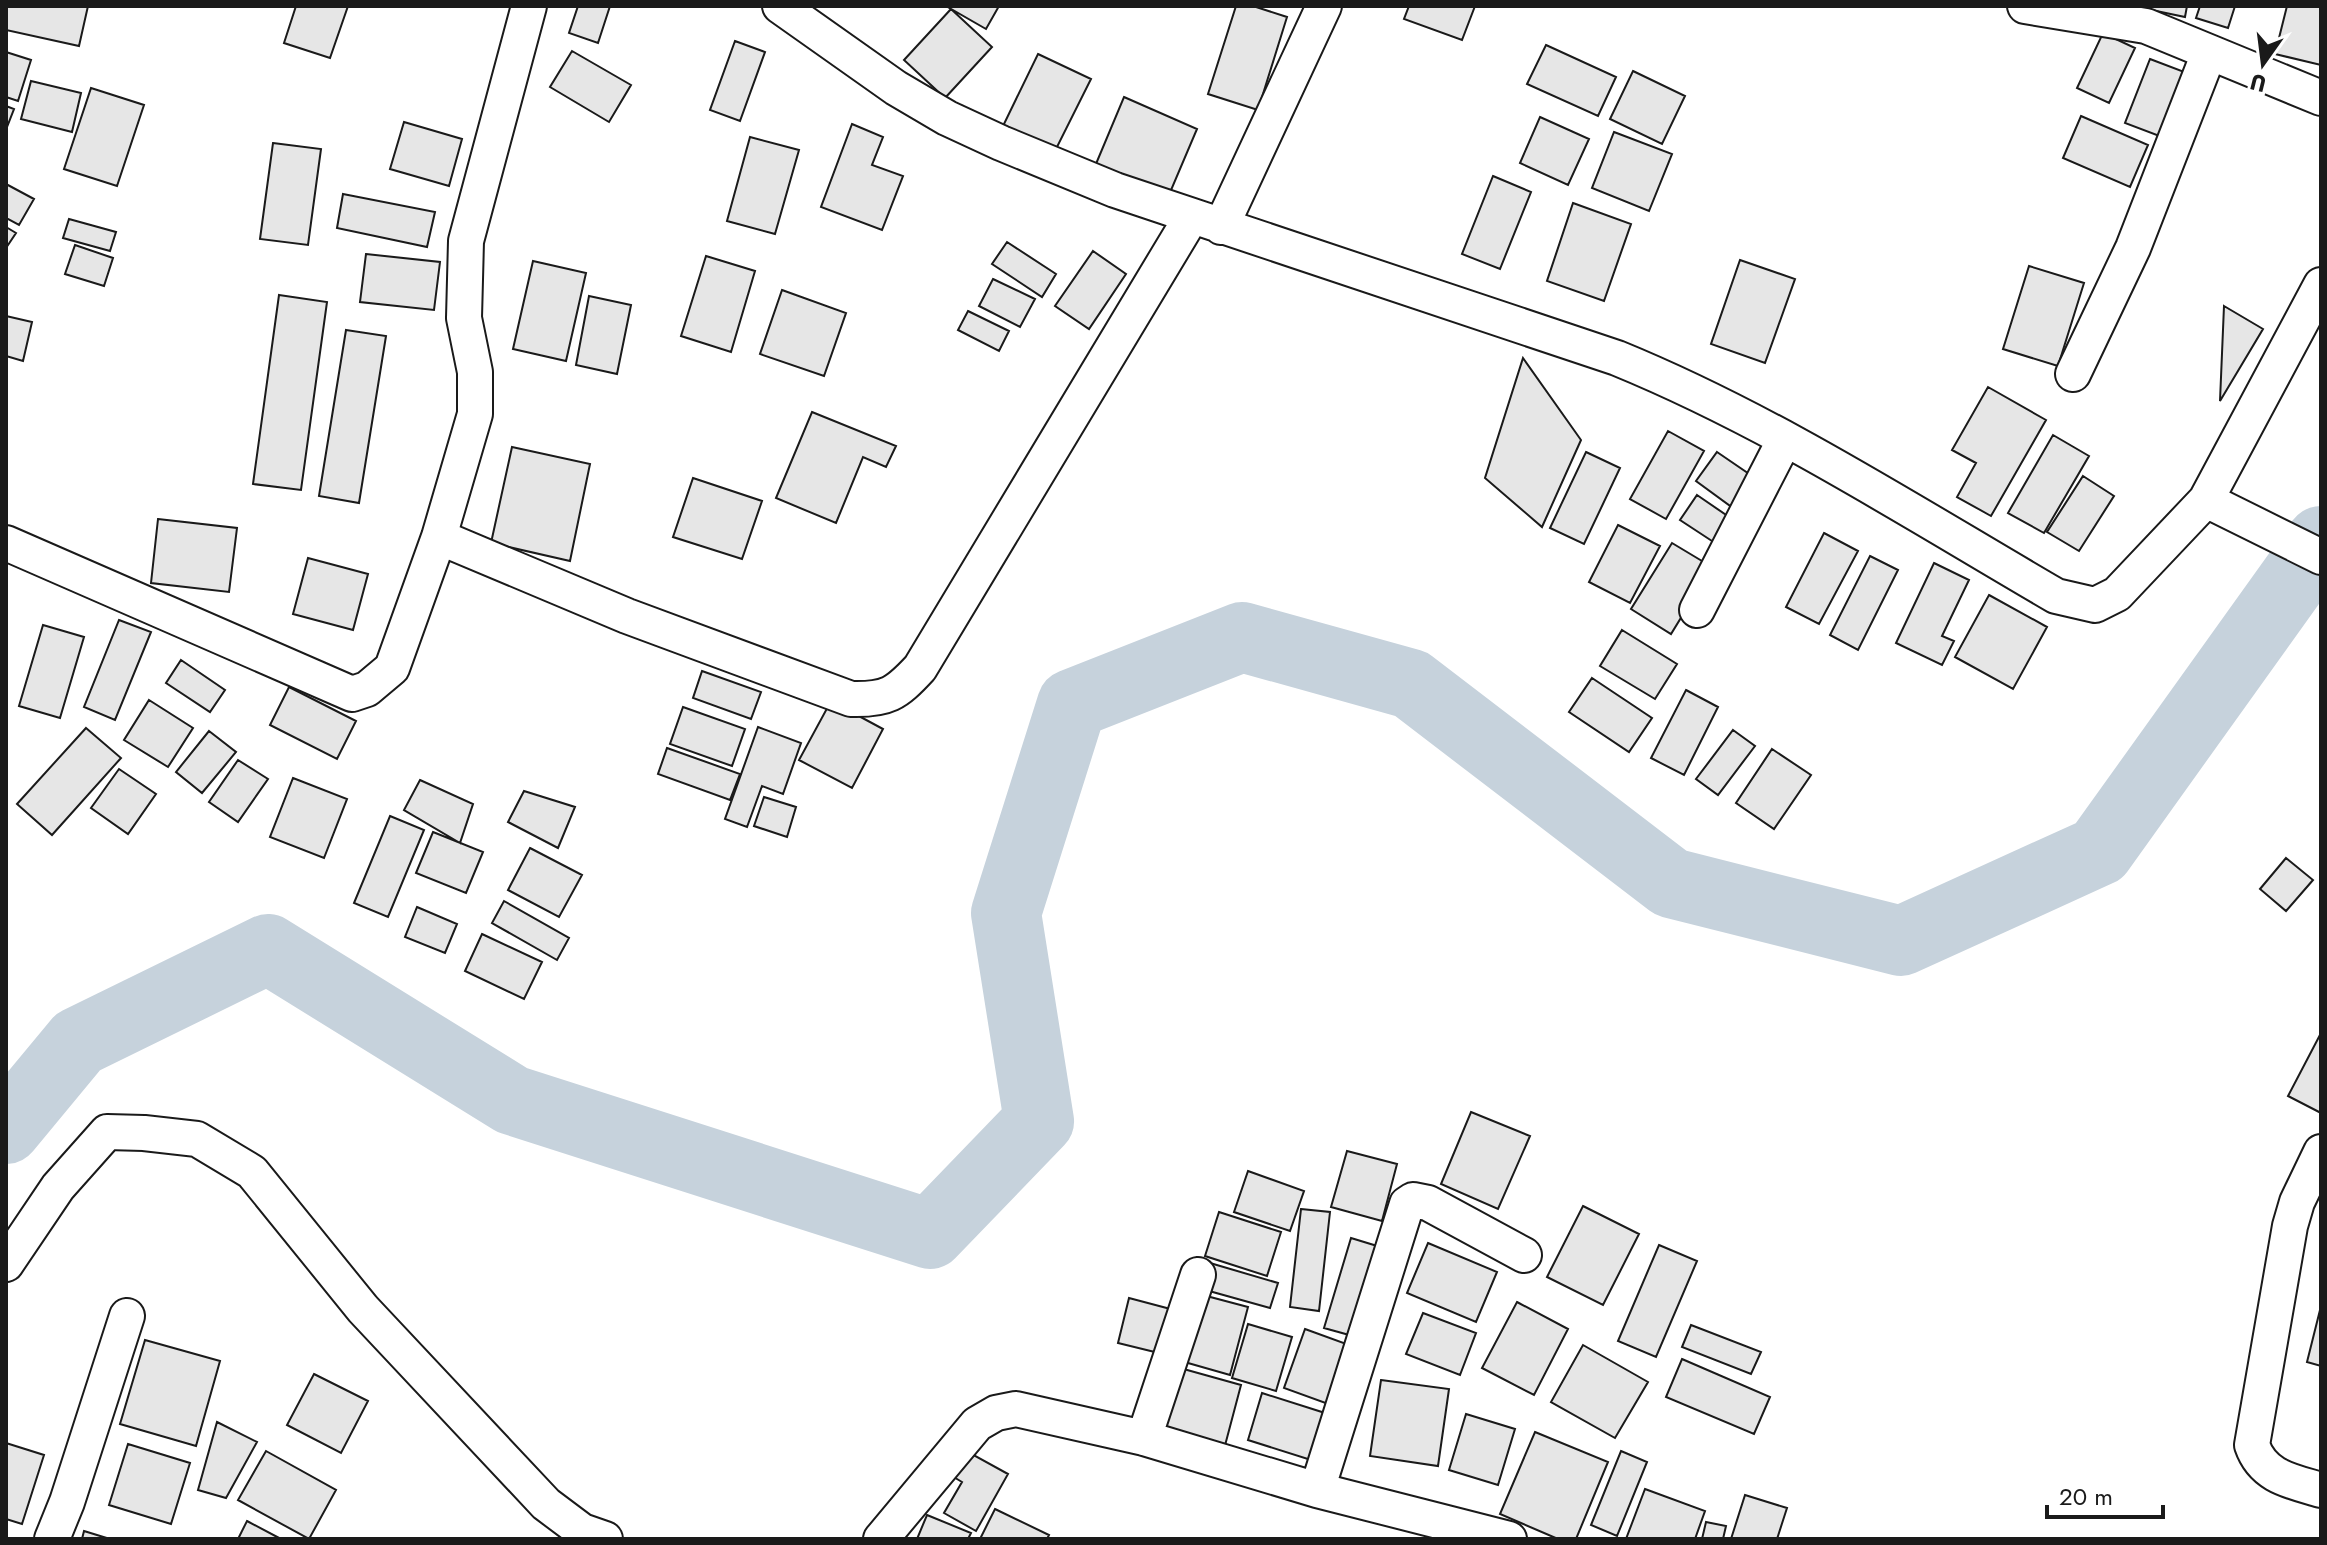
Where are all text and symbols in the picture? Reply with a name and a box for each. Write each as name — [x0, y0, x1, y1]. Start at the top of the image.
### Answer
north arrow — [2223, 24, 2303, 104]
text: U — [2247, 66, 2270, 101]
scale bar — [2047, 1469, 2163, 1519]
text: 20 m — [2059, 1479, 2113, 1514]

